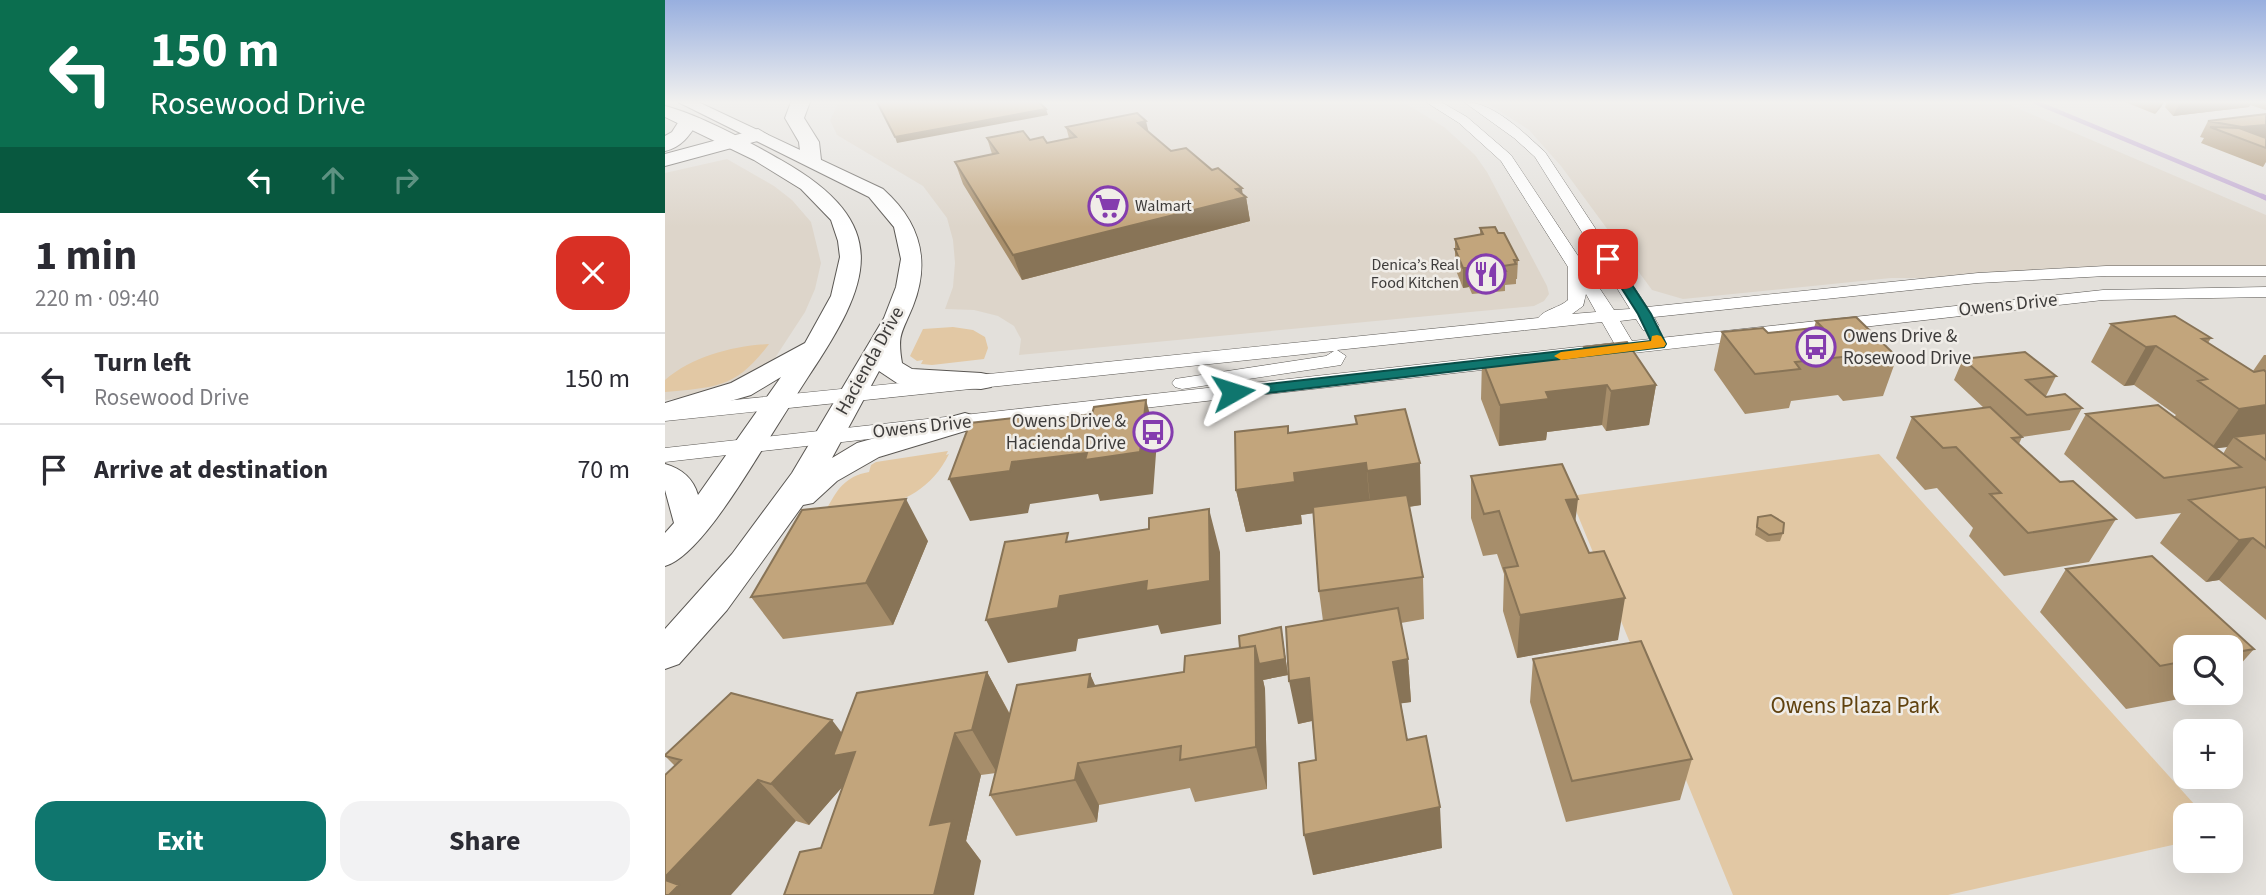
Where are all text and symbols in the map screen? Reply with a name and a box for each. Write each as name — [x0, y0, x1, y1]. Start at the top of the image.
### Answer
text: 150 m — [150, 16, 279, 86]
icon: left — [35, 28, 126, 119]
text: Rosewood Drive — [150, 81, 366, 127]
icon: left — [241, 161, 279, 199]
icon: ahead — [314, 161, 352, 199]
icon: right — [387, 161, 425, 199]
supermarket icon: Walmart — [1087, 185, 1129, 227]
place label: Walmart — [1135, 195, 1192, 217]
text: 1 min — [35, 226, 137, 286]
pin — [1578, 229, 1638, 289]
button: close — [556, 236, 630, 310]
icon: arrive — [1589, 240, 1627, 278]
restaurant icon: Denica’s Real Food Kitchen — [1465, 253, 1507, 295]
place label: Denica’s Real Food Kitchen — [1371, 254, 1459, 294]
text: 220 m · 09:40 — [35, 282, 159, 315]
street label: Owens Drive — [1957, 286, 2059, 324]
street label: Hacienda Drive — [829, 302, 911, 420]
place label: Owens Drive & Rosewood Drive — [1843, 323, 1971, 372]
bus stop icon: Owens Drive & Rosewood Drive — [1795, 326, 1837, 368]
text: Turn left — [94, 344, 191, 381]
position arrow — [1196, 355, 1270, 429]
icon: left — [35, 360, 73, 398]
text: 150 m — [564, 360, 630, 397]
text: Rosewood Drive — [94, 381, 249, 414]
street label: Owens Drive — [871, 408, 973, 446]
place label: Owens Drive & Hacienda Drive — [1006, 408, 1126, 457]
bus stop icon: Owens Drive & Hacienda Drive — [1132, 411, 1174, 453]
icon: arrive — [35, 451, 73, 489]
text: Arrive at destination — [94, 451, 328, 488]
text: 70 m — [577, 451, 630, 488]
map controls — [2173, 635, 2243, 873]
button: search — [2173, 635, 2243, 705]
park label: Owens Plaza Park — [1771, 689, 1940, 722]
button: + — [2173, 719, 2243, 789]
button: Exit — [35, 801, 326, 881]
button: Share — [340, 801, 630, 881]
button: − — [2173, 803, 2243, 873]

